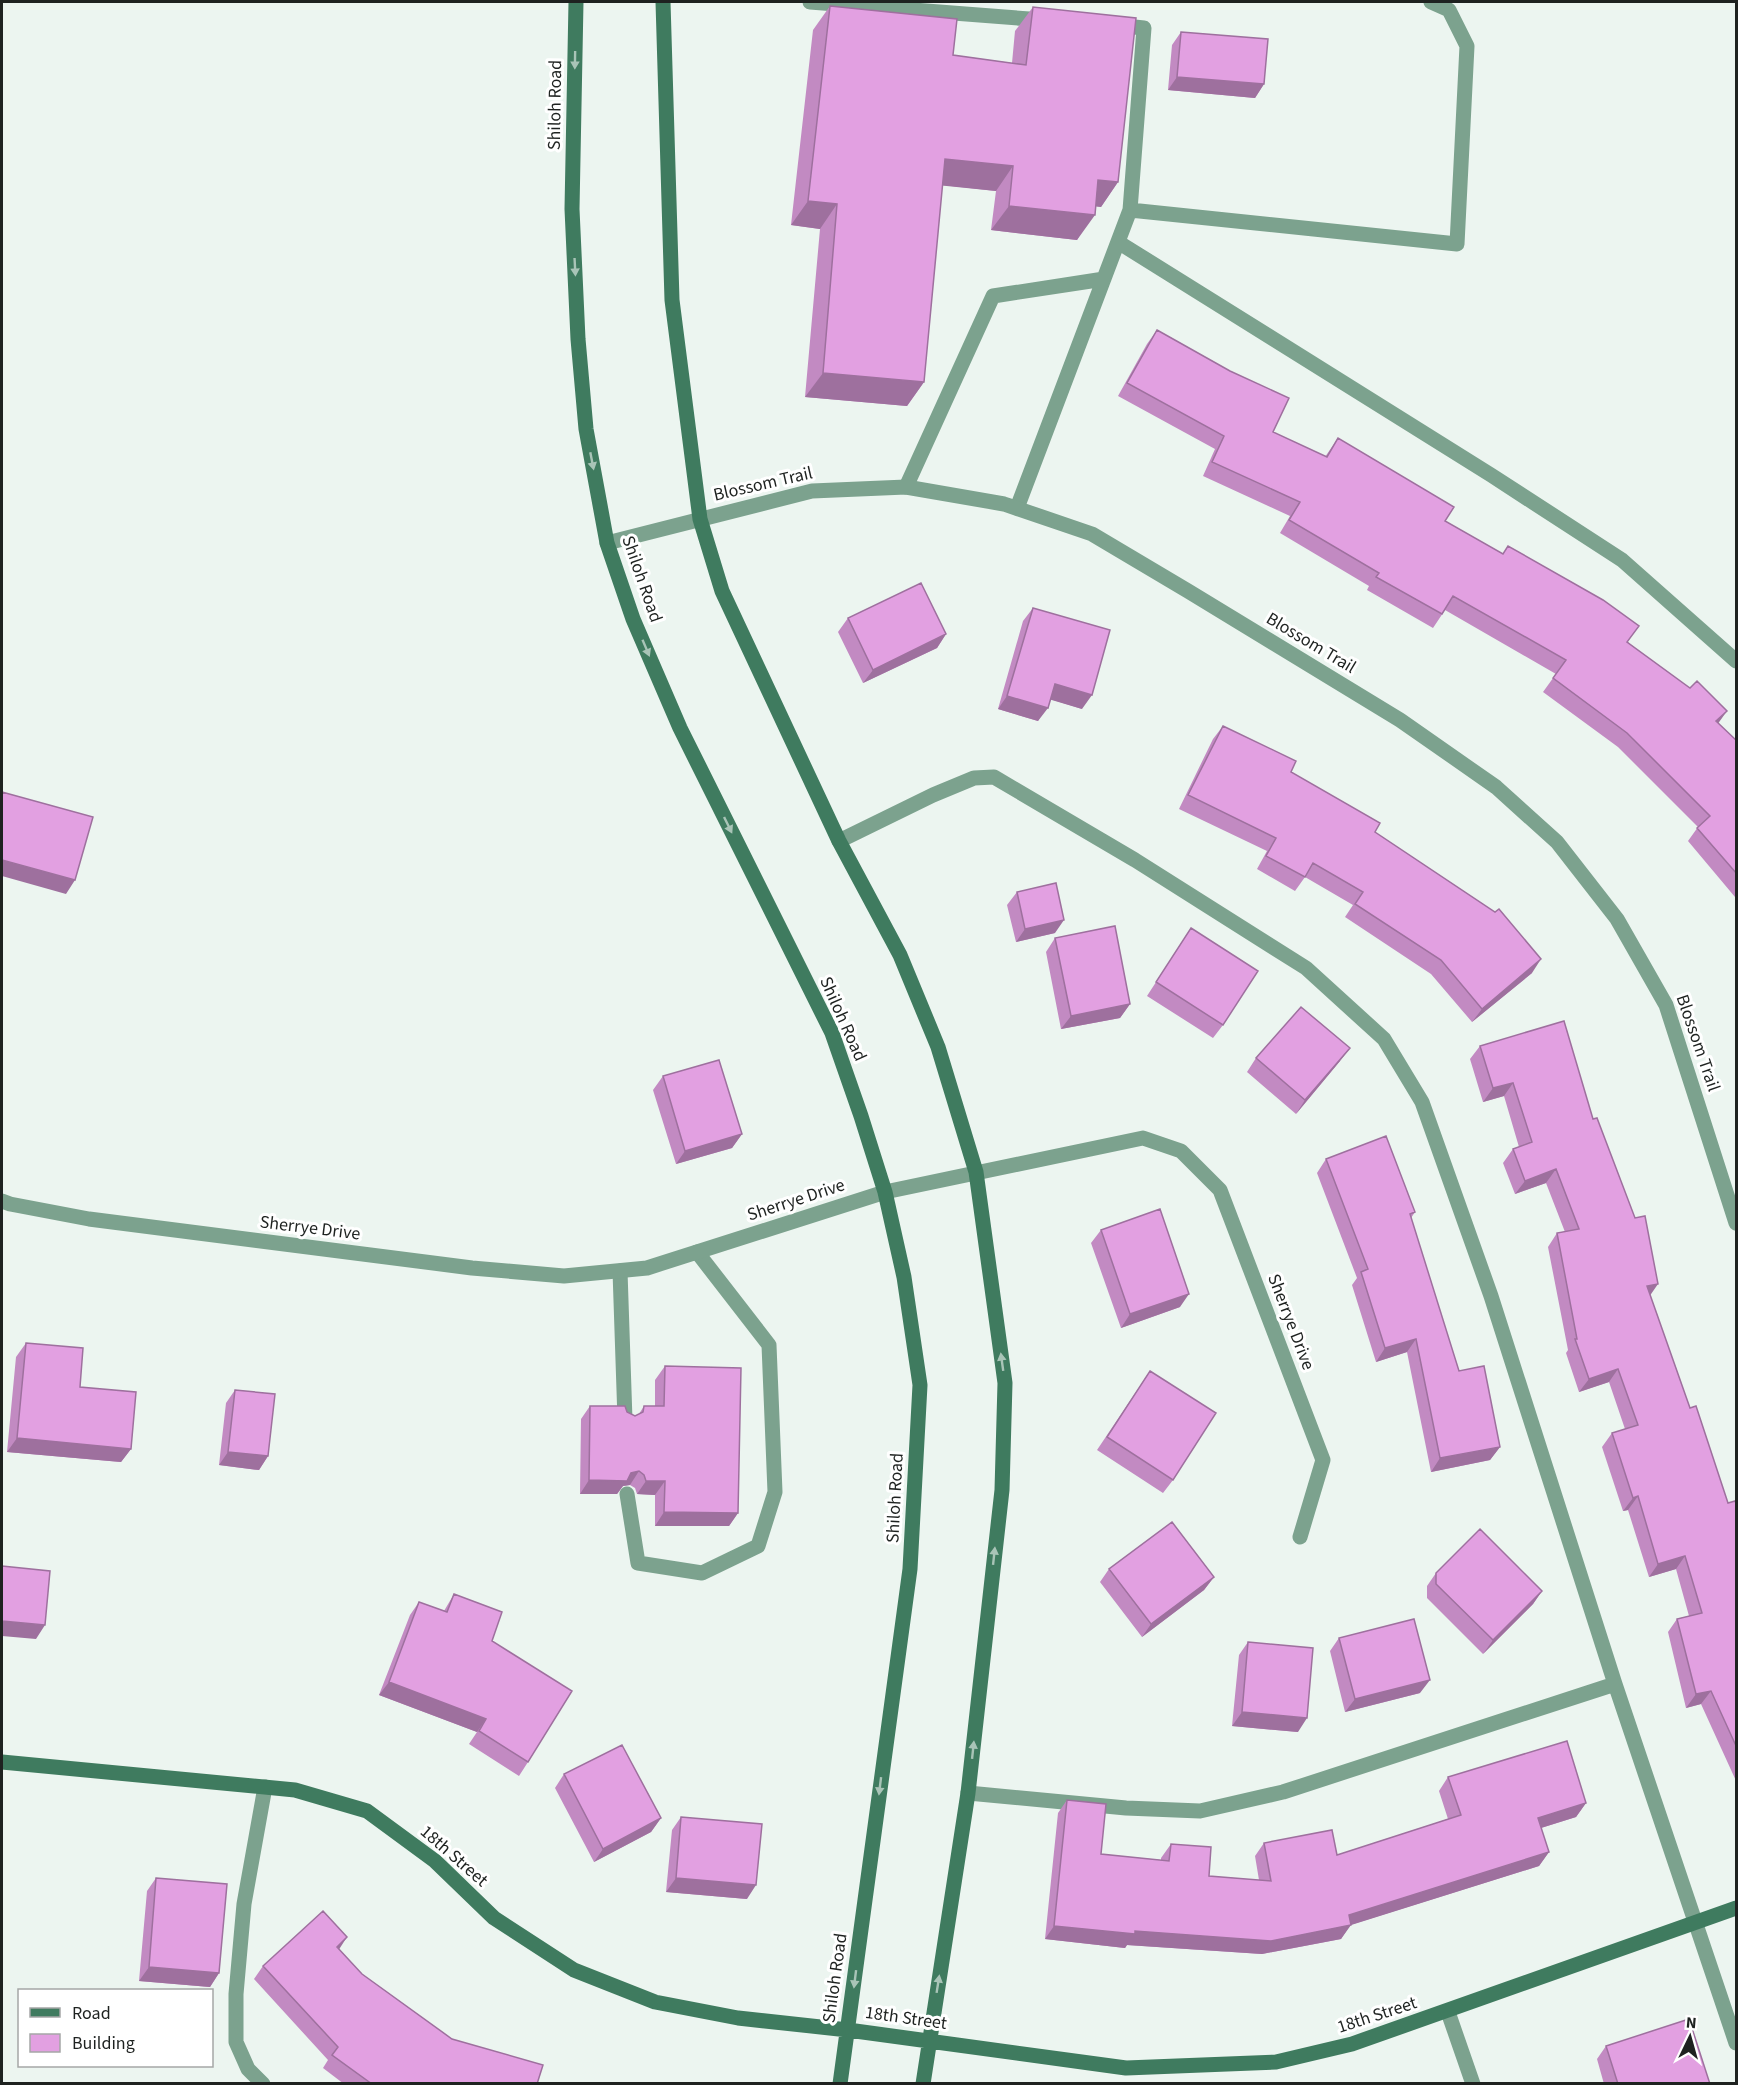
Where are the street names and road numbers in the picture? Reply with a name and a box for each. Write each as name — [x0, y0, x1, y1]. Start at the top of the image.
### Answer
street label: Shiloh Road — [542, 60, 568, 150]
street label: Blossom Trail — [711, 460, 815, 508]
street label: Shiloh Road — [615, 532, 669, 626]
street label: Blossom Trail — [1261, 606, 1361, 680]
street label: Shiloh Road — [813, 973, 873, 1065]
street label: Blossom Trail — [1670, 991, 1726, 1095]
street label: Sherrye Drive — [744, 1172, 848, 1228]
street label: Sherrye Drive — [258, 1209, 362, 1247]
street label: Sherrye Drive — [1261, 1270, 1321, 1374]
street label: Shiloh Road — [880, 1452, 910, 1544]
street label: 18th Street — [415, 1820, 493, 1892]
street label: Shiloh Road — [816, 1932, 854, 2024]
street label: 18th Street — [1334, 1990, 1420, 2040]
street label: 18th Street — [863, 2000, 949, 2036]

